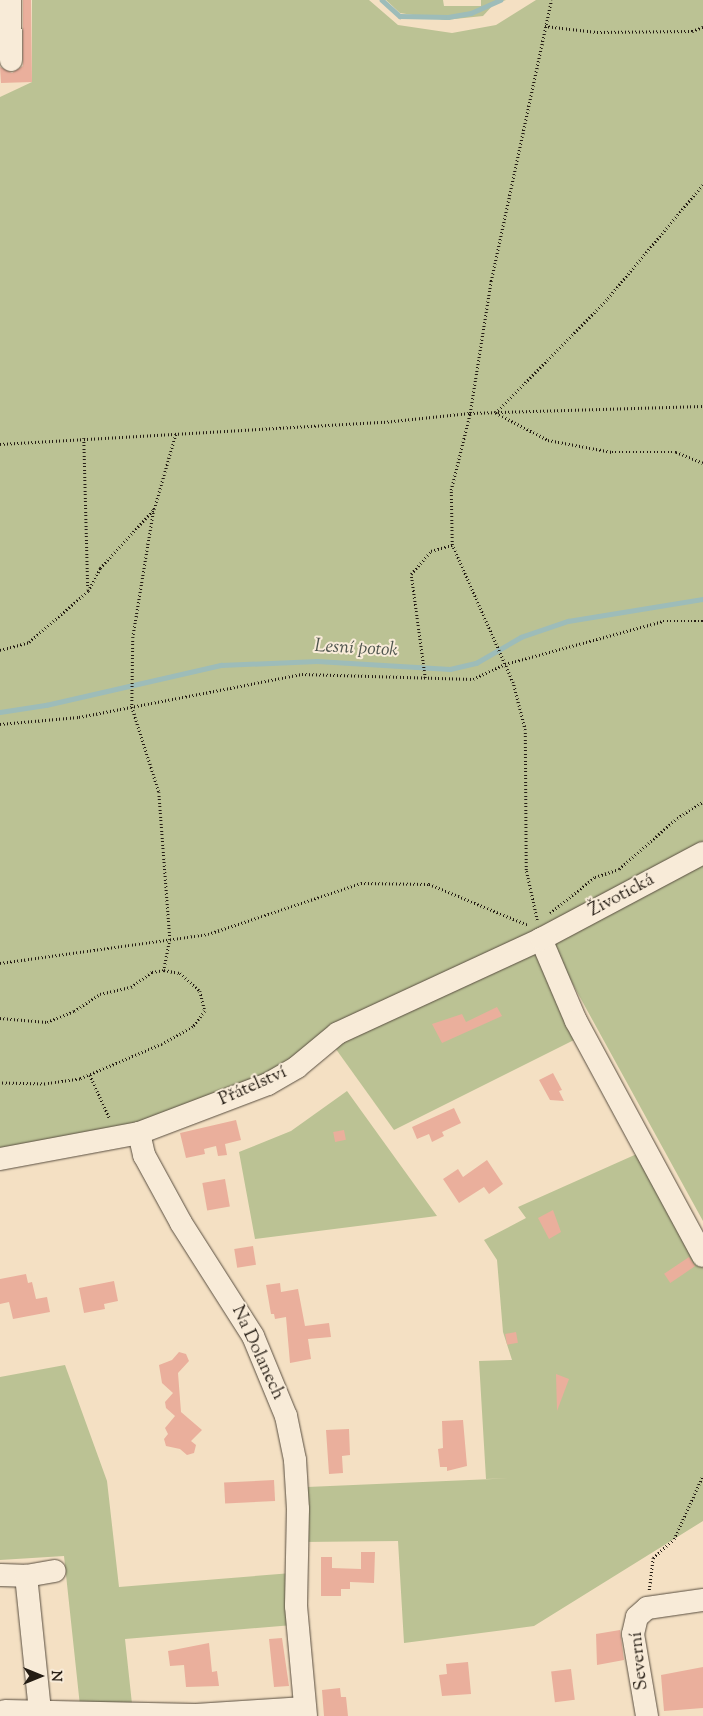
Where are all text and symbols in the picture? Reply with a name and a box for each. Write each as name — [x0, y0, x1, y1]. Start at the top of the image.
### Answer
water label: Lesní potok — [314, 635, 398, 663]
street label: Životická — [586, 870, 658, 922]
street label: Přátelství — [216, 1062, 290, 1112]
street label: Na Dolanech — [226, 1303, 288, 1403]
street label: Severní — [626, 1631, 654, 1691]
north arrow — [15, 1651, 65, 1701]
text: N — [45, 1670, 65, 1682]

